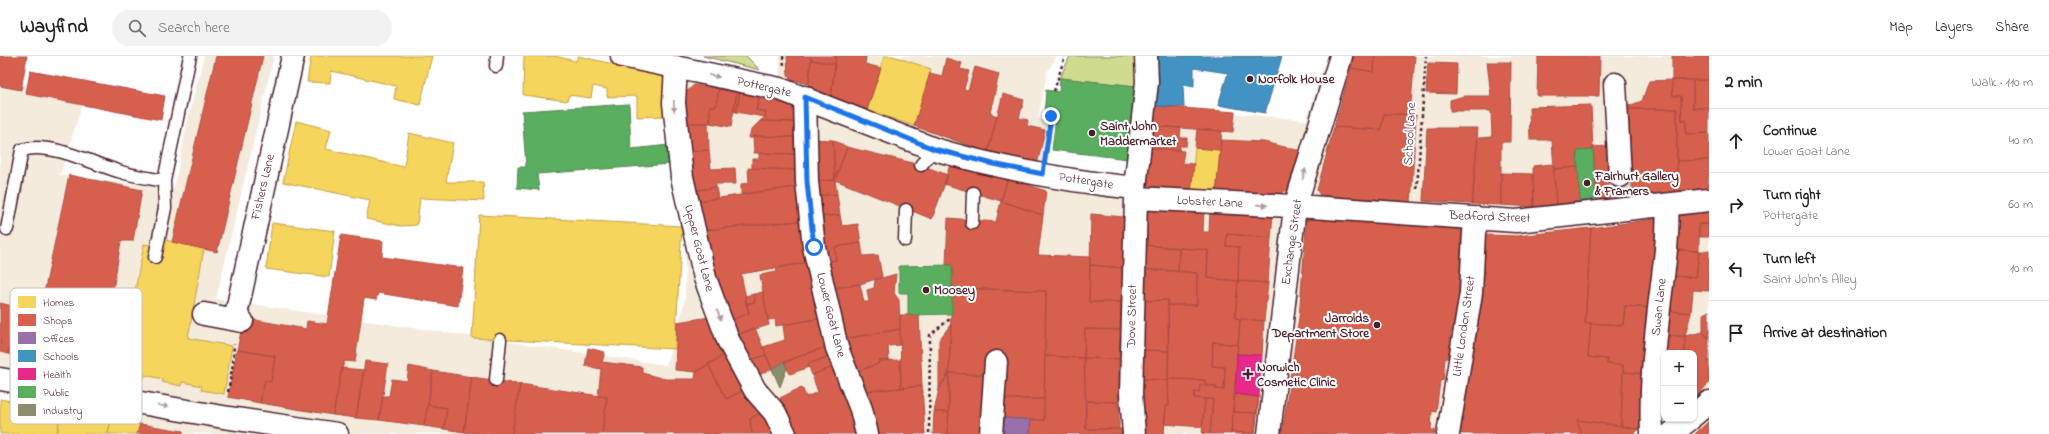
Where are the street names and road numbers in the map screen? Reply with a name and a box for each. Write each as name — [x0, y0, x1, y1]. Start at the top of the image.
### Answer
street label: Pottergate — [735, 72, 793, 103]
street label: School Lane — [1399, 102, 1421, 166]
street label: Fishers Lane — [246, 152, 280, 223]
street label: Pottergate — [1057, 167, 1115, 196]
street label: Lobster Lane — [1176, 191, 1244, 213]
street label: Exchange Street — [1277, 197, 1308, 286]
street label: Upper Goat Lane — [679, 202, 719, 294]
street label: Bedford Street — [1448, 206, 1532, 228]
street label: Lower Goat Lane — [811, 271, 851, 360]
street label: Little London Street — [1448, 274, 1481, 378]
street label: Swan Lane — [1647, 277, 1671, 337]
street label: Dove Street — [1122, 283, 1142, 349]

